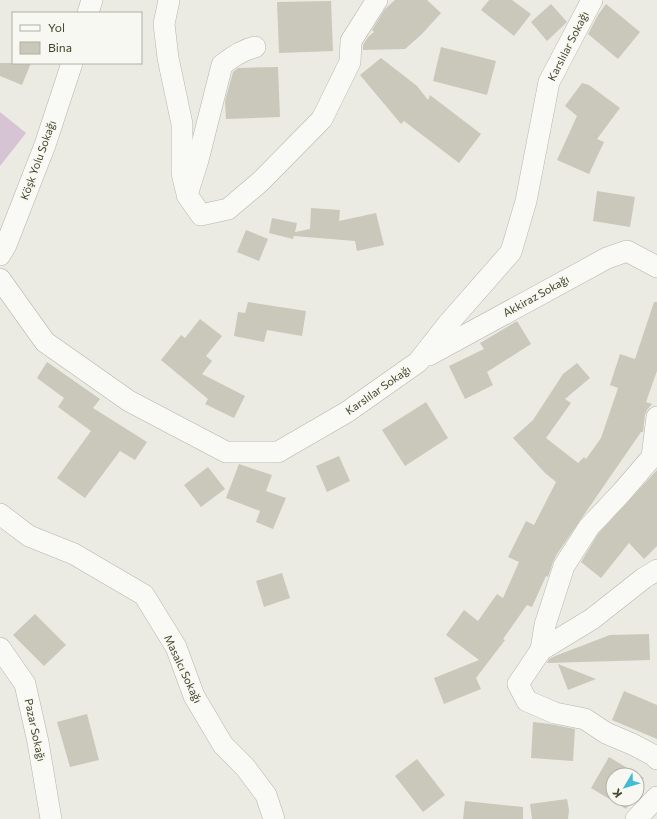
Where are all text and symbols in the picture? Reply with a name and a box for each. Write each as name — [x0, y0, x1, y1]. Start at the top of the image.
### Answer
street label: Karslılar Sokağı — [544, 9, 591, 83]
legend — [12, 12, 142, 64]
text: Yol — [48, 20, 65, 34]
text: Bina — [48, 40, 72, 54]
street label: Köşk Yolu Sokağı — [17, 118, 58, 201]
street label: Akkiraz Sokağı — [500, 272, 571, 319]
street label: Karslılar Sokağı — [343, 362, 413, 417]
street label: Masalcı Sokağı — [162, 633, 205, 705]
street label: Pazar Sokağı — [22, 697, 48, 763]
north arrow — [605, 767, 645, 807]
text: K — [609, 786, 624, 800]

